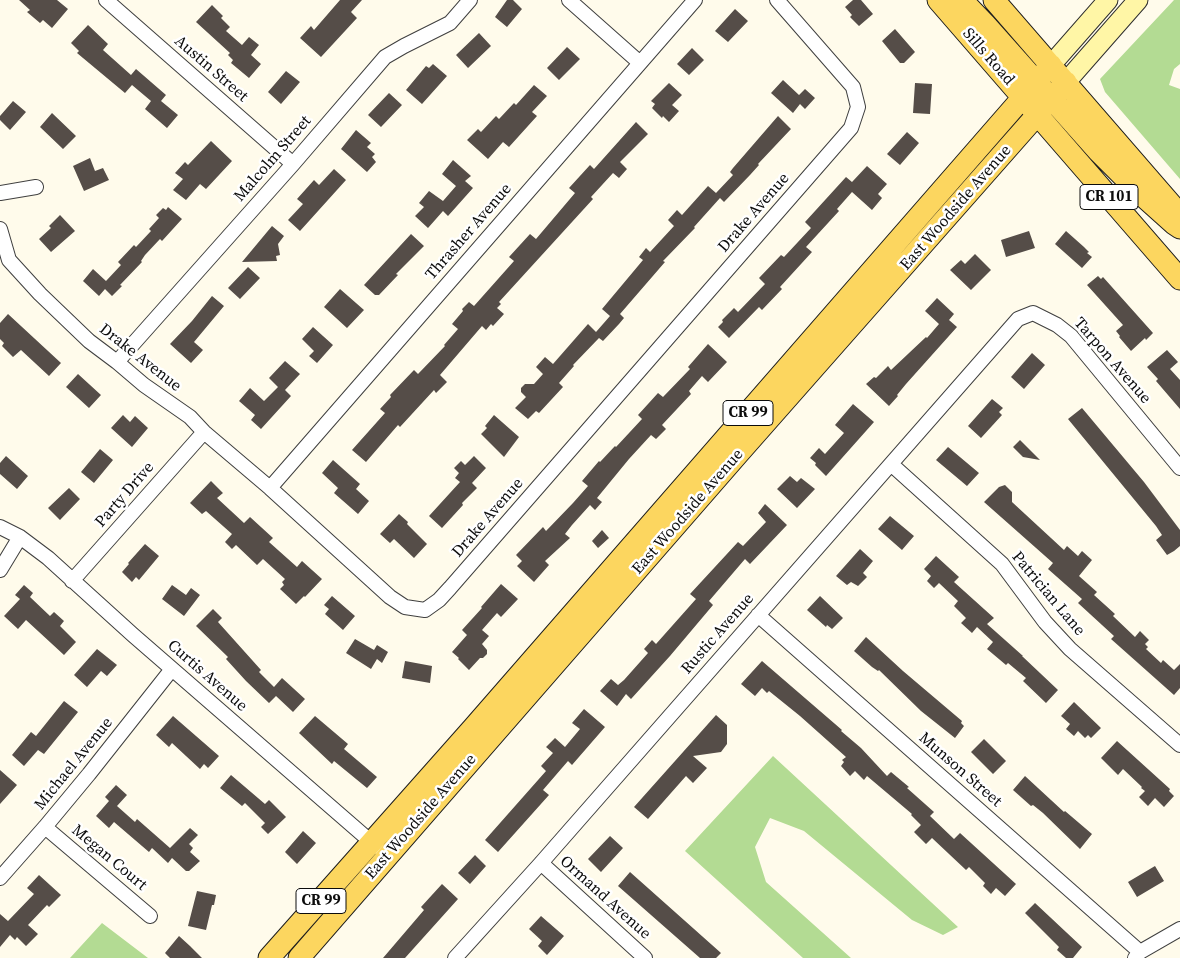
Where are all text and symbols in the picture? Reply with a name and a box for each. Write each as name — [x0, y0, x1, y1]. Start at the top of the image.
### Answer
street label: Sills Road — [958, 25, 1018, 89]
street label: Austin Street — [170, 32, 252, 106]
street label: Malcolm Street — [230, 112, 316, 206]
street label: East Woodside Avenue — [896, 141, 1016, 275]
street label: Drake Avenue — [714, 169, 794, 257]
street label: Thrasher Avenue — [422, 180, 516, 284]
road number: CR 101 — [1080, 184, 1138, 210]
street label: Tarpon Avenue — [1069, 314, 1155, 408]
street label: Drake Avenue — [95, 320, 185, 396]
road number: CR 99 — [723, 400, 773, 426]
street label: East Woodside Avenue — [628, 445, 748, 579]
street label: Party Drive — [91, 458, 159, 532]
street label: Drake Avenue — [448, 474, 528, 562]
street label: Patrician Lane — [1007, 548, 1089, 640]
street label: Rustic Avenue — [678, 590, 758, 678]
street label: Curtis Avenue — [163, 636, 251, 716]
street label: Michael Avenue — [31, 714, 117, 814]
street label: Munson Street — [915, 729, 1005, 811]
street label: East Woodside Avenue — [361, 750, 481, 884]
street label: Megan Court — [68, 821, 150, 895]
street label: Ormand Avenue — [556, 852, 654, 944]
road number: CR 99 — [296, 888, 346, 914]

